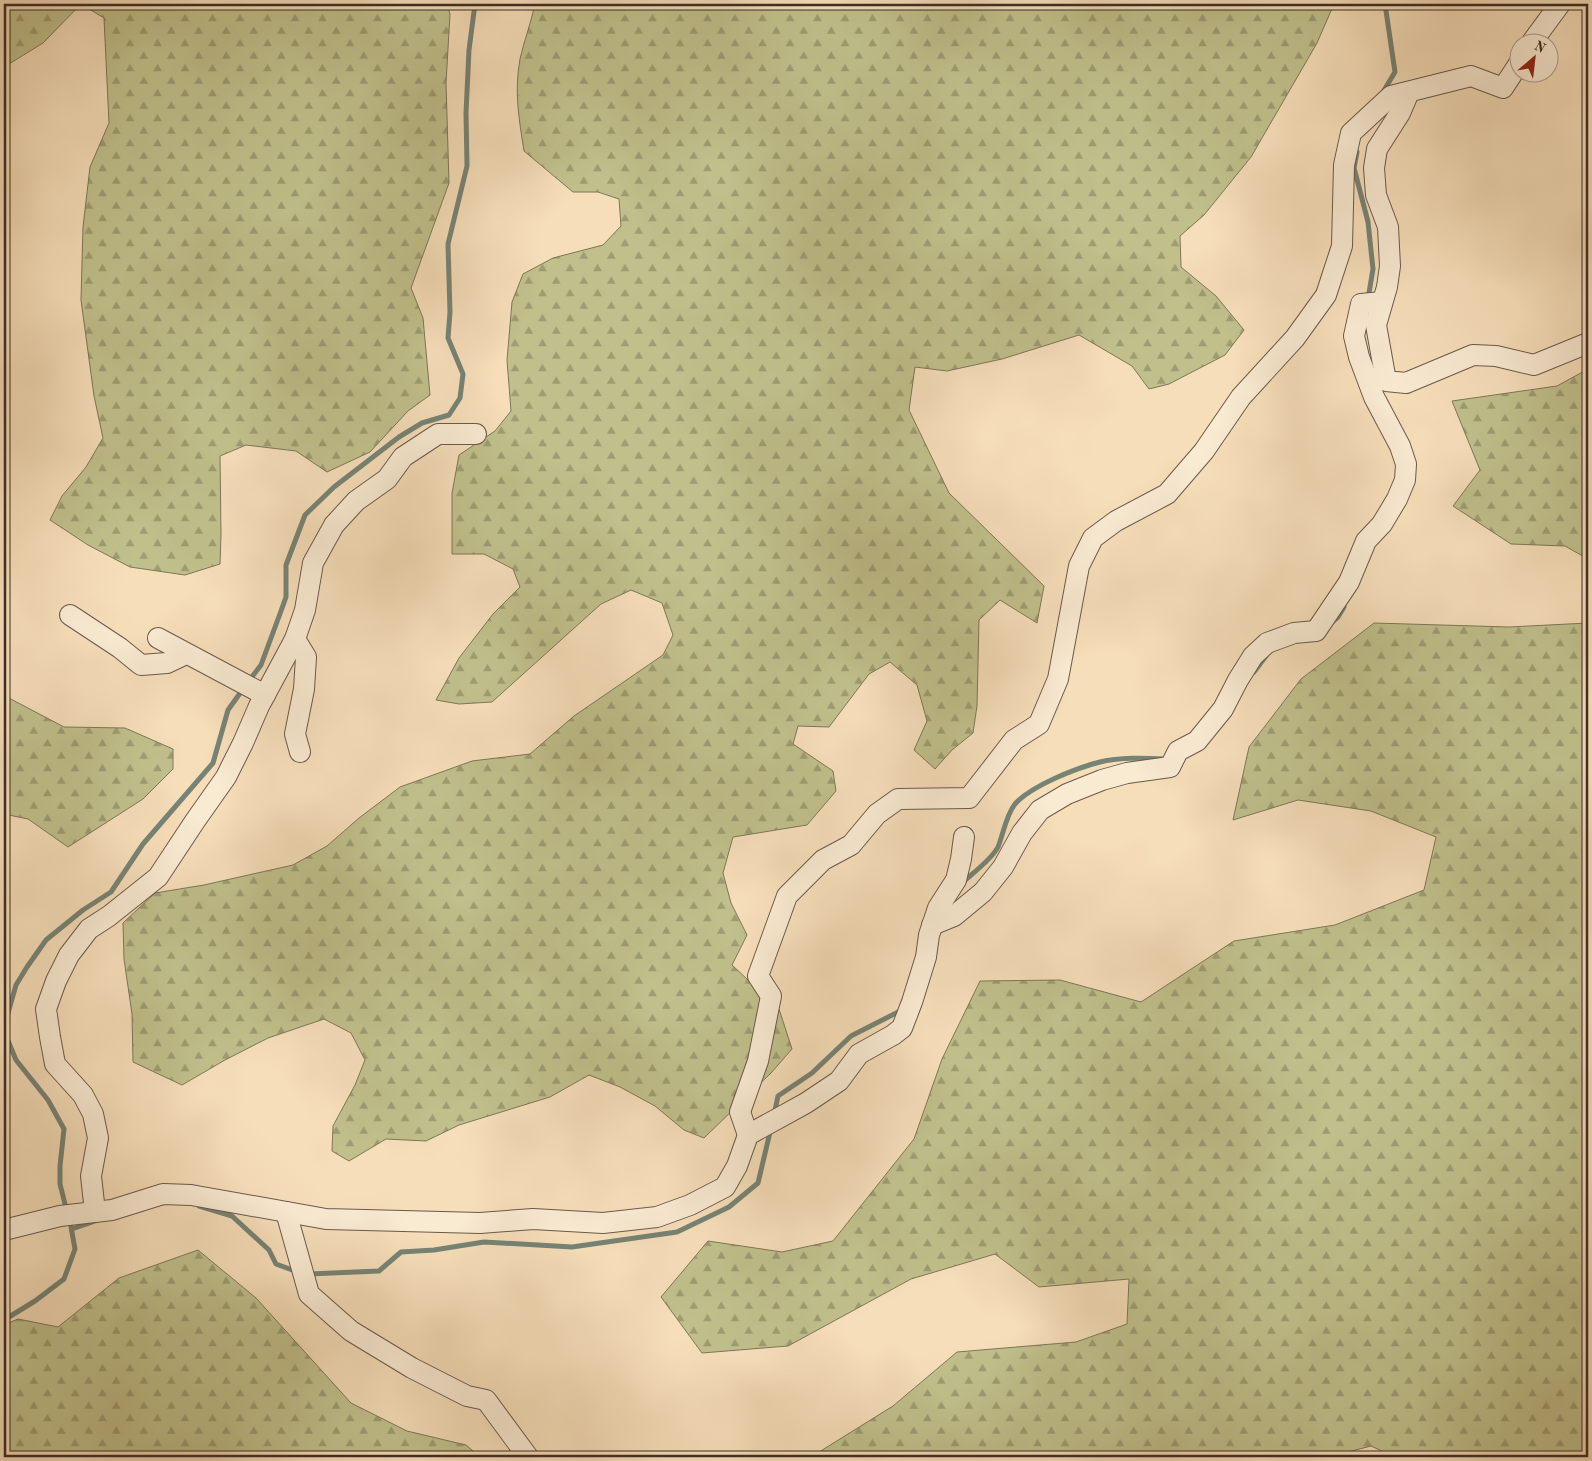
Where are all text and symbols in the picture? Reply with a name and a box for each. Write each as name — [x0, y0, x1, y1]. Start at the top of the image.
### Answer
north arrow — [1510, 32, 1560, 82]
text: N — [1532, 39, 1548, 56]

